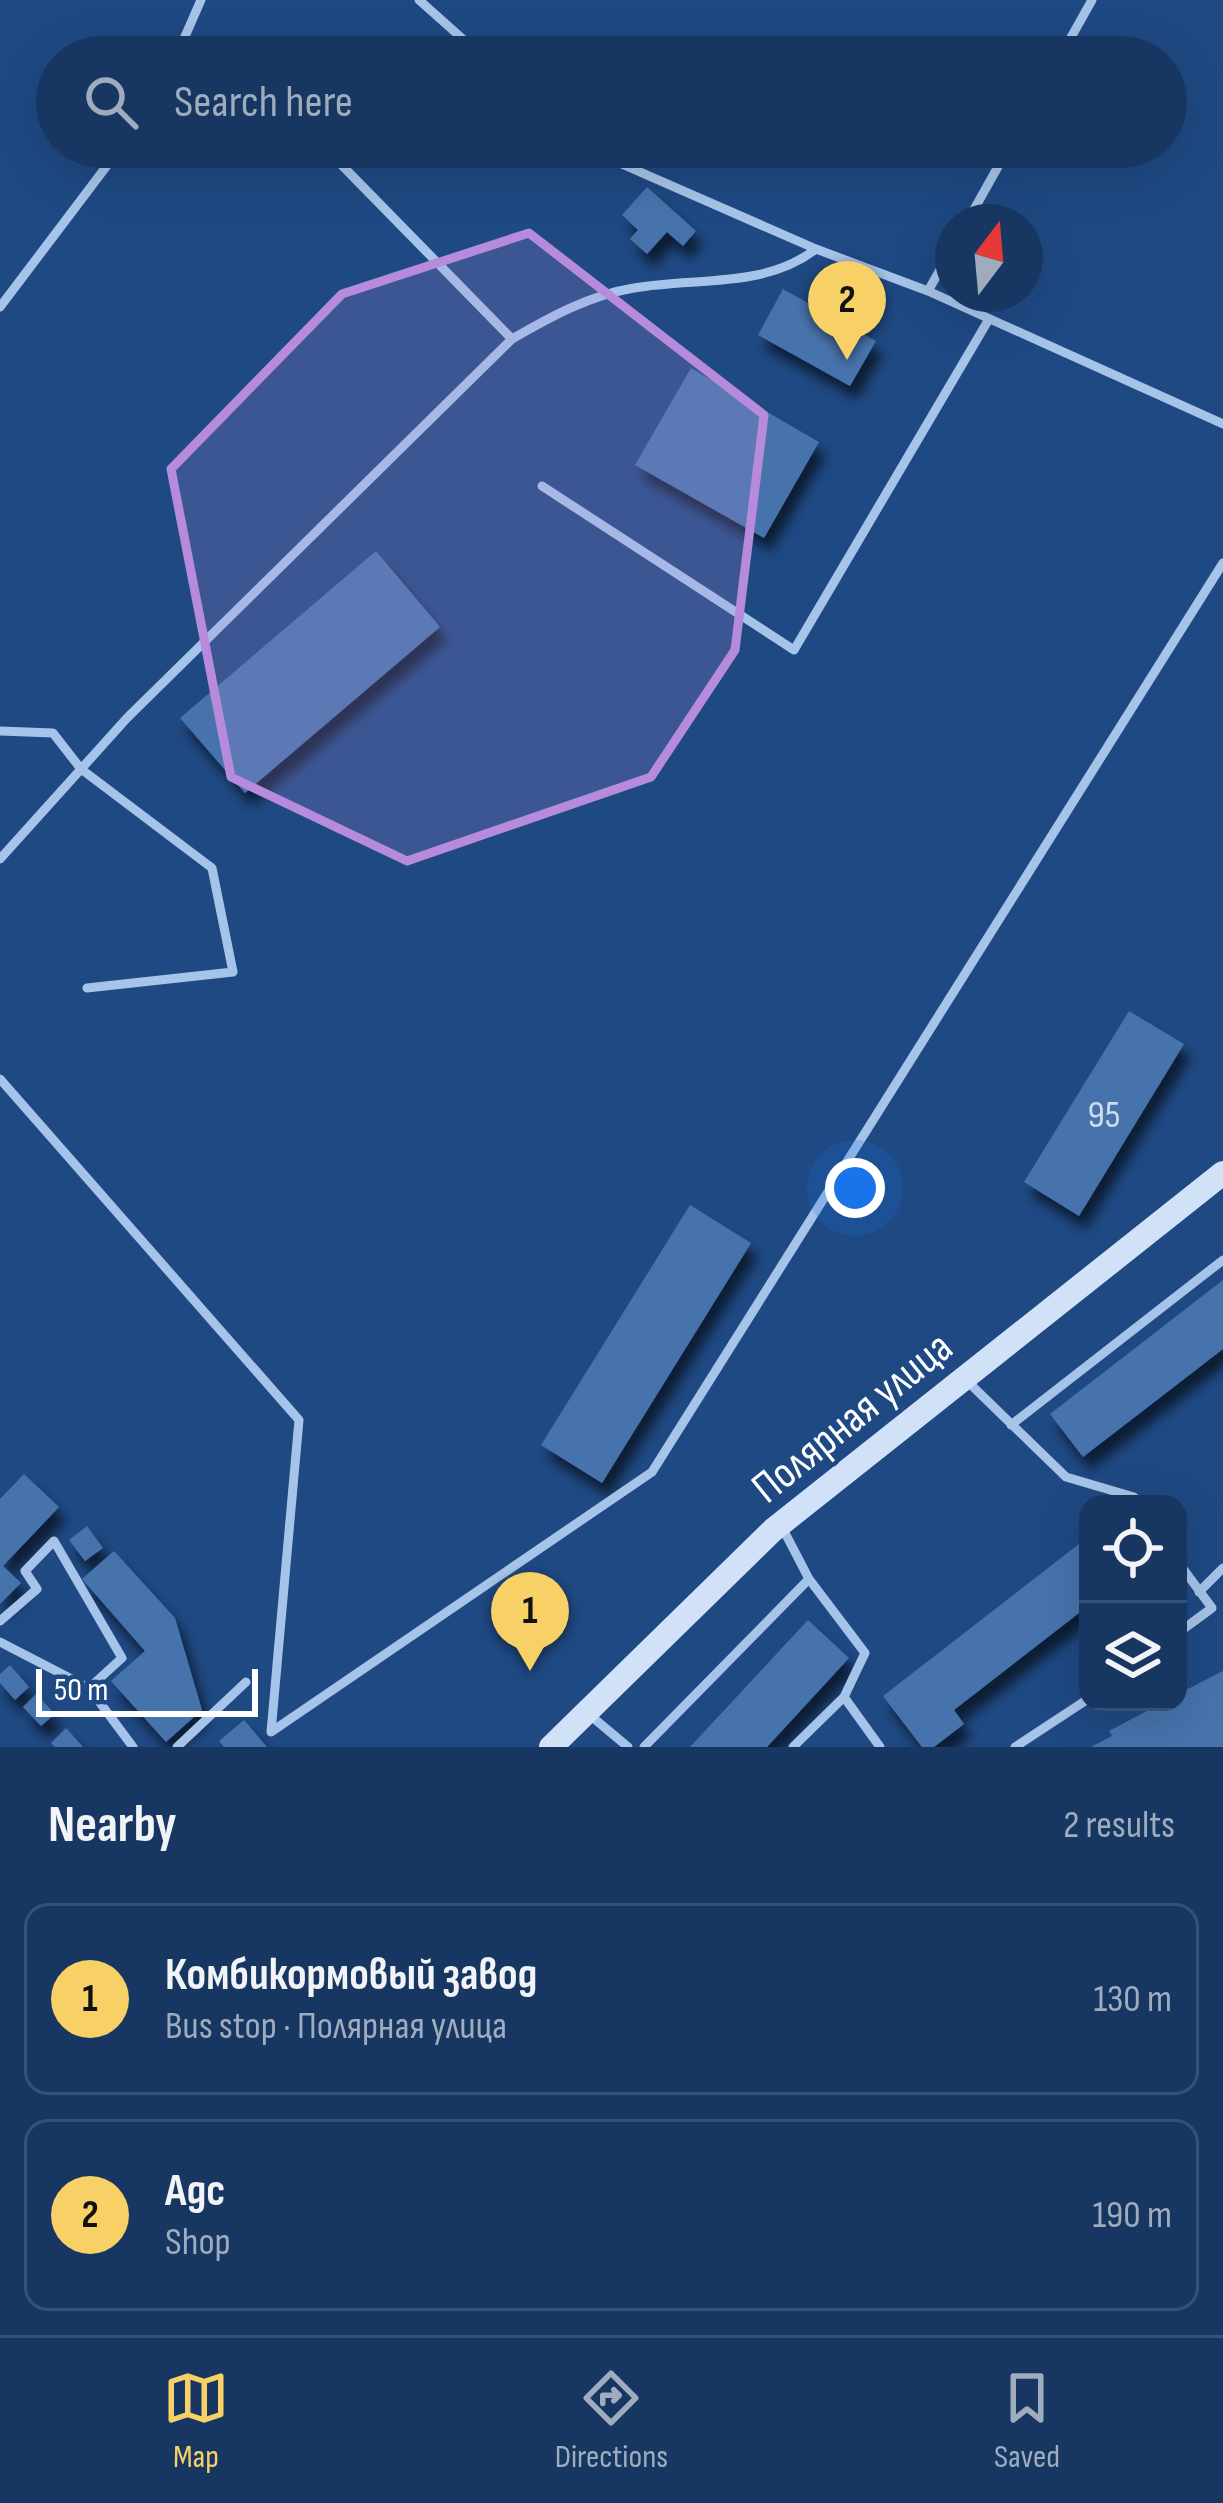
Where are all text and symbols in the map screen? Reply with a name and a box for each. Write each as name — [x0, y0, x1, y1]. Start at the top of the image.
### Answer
search box — [36, 36, 1187, 168]
icon: search — [78, 69, 144, 135]
text: Search here — [174, 75, 353, 130]
north arrow — [935, 204, 1043, 312]
pin: 2 — [808, 261, 886, 360]
house number: 95 — [1088, 1092, 1120, 1139]
your location — [825, 1158, 885, 1218]
street label: Полярная улица — [741, 1320, 964, 1516]
map controls — [1079, 1495, 1187, 1711]
button: locate — [1079, 1495, 1187, 1603]
pin: 1 — [491, 1572, 569, 1671]
button: layers — [1079, 1603, 1187, 1711]
scale bar — [36, 1663, 258, 1716]
text: 50 m — [54, 1670, 108, 1710]
text: Nearby — [48, 1795, 177, 1856]
text: 2 results — [1063, 1802, 1175, 1849]
text: Комбикормовый завод — [165, 1948, 537, 2003]
text: 1 — [82, 1976, 98, 2023]
text: 130 m — [1093, 1976, 1172, 2023]
text: Bus stop · Полярная улица — [165, 2003, 507, 2050]
text: Адс — [165, 2164, 225, 2219]
text: 2 — [81, 2192, 99, 2239]
text: 190 m — [1092, 2192, 1172, 2239]
text: Shop — [165, 2219, 231, 2266]
tab: Map — [163, 2365, 229, 2477]
tab: Directions — [555, 2365, 668, 2477]
tab: Saved — [994, 2365, 1060, 2477]

